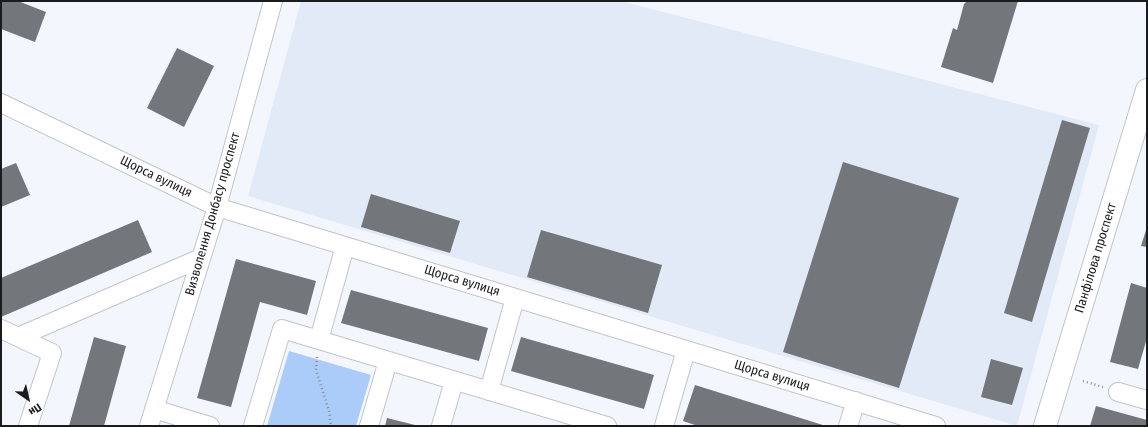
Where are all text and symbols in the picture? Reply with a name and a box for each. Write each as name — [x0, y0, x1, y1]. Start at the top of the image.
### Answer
street label: Визволення Донбасу проспект — [182, 131, 244, 297]
street label: Щорса вулиця — [117, 153, 195, 201]
street label: Панфілова проспект — [1072, 201, 1120, 315]
street label: Щорса вулиця — [422, 262, 502, 300]
street label: Щорса вулиця — [732, 357, 812, 395]
north arrow — [8, 379, 48, 419]
text: Пн — [26, 400, 44, 418]

